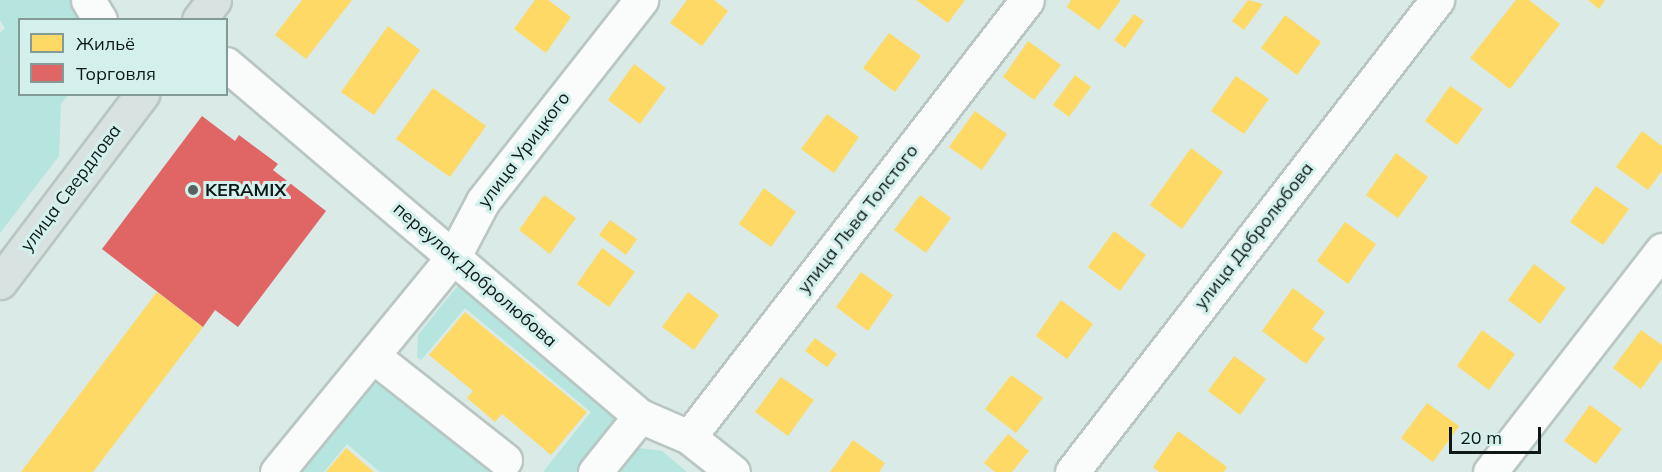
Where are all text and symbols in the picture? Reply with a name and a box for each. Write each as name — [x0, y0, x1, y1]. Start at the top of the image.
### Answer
legend — [18, 18, 228, 96]
text: Жильё — [76, 32, 135, 55]
text: Торговля — [76, 62, 156, 85]
street label: улица Урицкого — [473, 88, 575, 212]
street label: улица Свердлова — [16, 120, 126, 256]
street label: улица Льва Толстого — [793, 140, 923, 298]
street label: улица Добролюбова — [1190, 158, 1318, 314]
place label: KERAMIX — [205, 179, 286, 201]
marker: KERAMIX — [186, 183, 200, 197]
street label: переулок Добролюбова — [389, 198, 561, 352]
scale bar — [1452, 415, 1544, 453]
text: 20 m — [1460, 426, 1502, 449]

